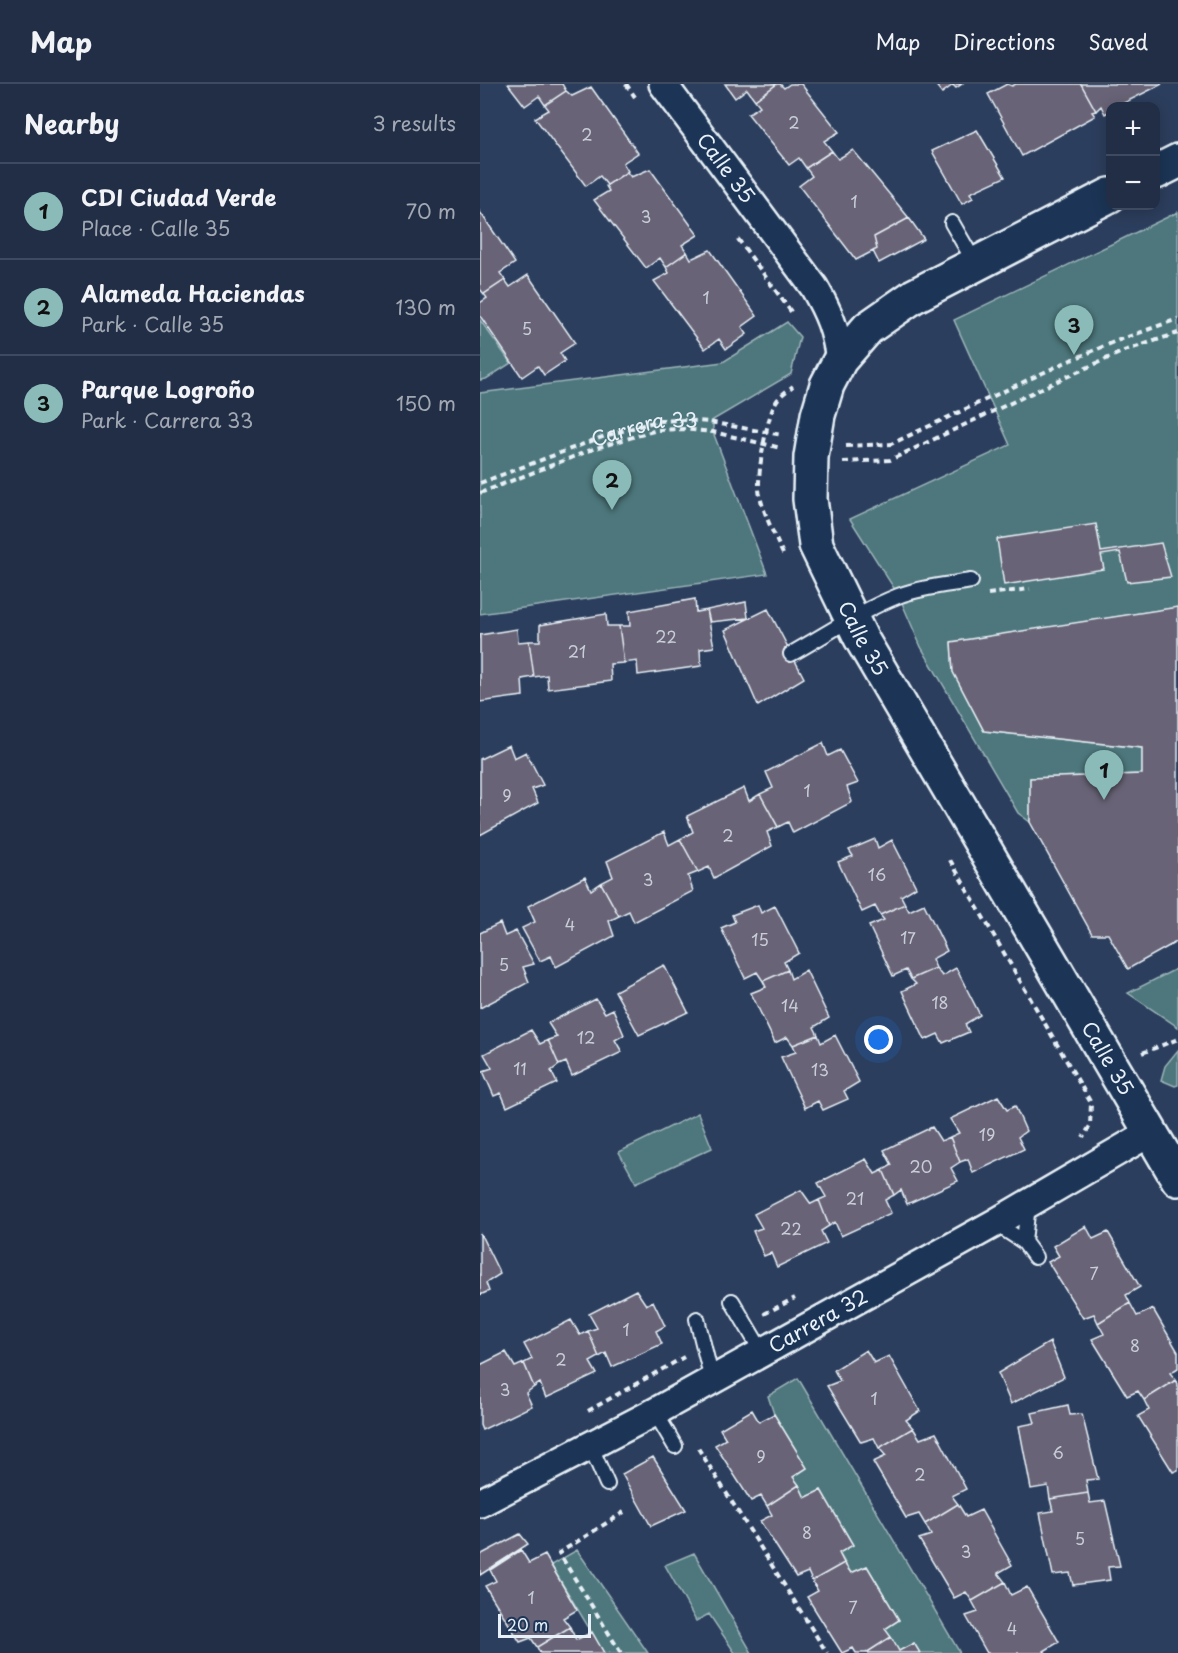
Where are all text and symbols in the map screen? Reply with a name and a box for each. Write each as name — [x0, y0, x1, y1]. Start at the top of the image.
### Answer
text: Map — [30, 20, 92, 63]
text: Map — [875, 25, 920, 57]
text: Directions — [953, 25, 1055, 57]
text: Saved — [1088, 25, 1148, 57]
map controls — [1106, 102, 1160, 210]
button: + — [1106, 102, 1160, 156]
text: Nearby — [24, 104, 119, 143]
text: 3 results — [373, 108, 456, 138]
house number: 2 — [788, 110, 800, 134]
house number: 2 — [581, 122, 593, 146]
street label: Calle 35 — [690, 126, 763, 209]
button: − — [1106, 156, 1160, 210]
text: CDI Ciudad Verde — [81, 180, 277, 213]
house number: 1 — [850, 189, 858, 213]
text: 1 — [39, 196, 48, 226]
text: 70 m — [406, 196, 456, 226]
house number: 3 — [641, 204, 651, 228]
text: Place · Calle 35 — [81, 213, 230, 243]
text: Alameda Haciendas — [81, 276, 305, 309]
house number: 1 — [702, 285, 710, 309]
text: 2 — [36, 292, 51, 322]
text: 130 m — [396, 292, 456, 322]
pin: 3 — [1054, 306, 1094, 355]
text: Park · Calle 35 — [81, 309, 224, 339]
house number: 5 — [522, 316, 532, 340]
text: Parque Logroño — [81, 372, 255, 405]
text: 3 — [37, 388, 50, 418]
text: 150 m — [396, 388, 456, 418]
street label: Carrera 33 — [586, 404, 699, 454]
text: Park · Carrera 33 — [81, 405, 253, 435]
pin: 2 — [592, 460, 632, 510]
street label: Calle 35 — [831, 595, 896, 681]
house number: 22 — [655, 624, 677, 648]
house number: 21 — [568, 639, 586, 663]
pin: 1 — [1084, 750, 1124, 800]
house number: 1 — [803, 778, 811, 802]
house number: 9 — [502, 783, 512, 807]
house number: 2 — [722, 823, 734, 847]
house number: 16 — [868, 862, 886, 886]
house number: 3 — [643, 867, 653, 891]
house number: 4 — [565, 912, 575, 936]
house number: 17 — [900, 925, 916, 949]
house number: 15 — [751, 927, 769, 951]
house number: 5 — [499, 952, 509, 976]
house number: 18 — [931, 990, 949, 1014]
house number: 14 — [781, 993, 799, 1017]
street label: Calle 35 — [1075, 1015, 1142, 1101]
house number: 12 — [577, 1025, 595, 1049]
your location — [864, 1025, 893, 1054]
house number: 11 — [513, 1056, 527, 1080]
house number: 13 — [811, 1057, 829, 1081]
house number: 19 — [979, 1122, 995, 1146]
house number: 20 — [910, 1154, 932, 1178]
house number: 21 — [846, 1186, 864, 1210]
house number: 22 — [780, 1216, 802, 1240]
house number: 7 — [1089, 1261, 1099, 1285]
street label: Carrera 32 — [763, 1281, 873, 1360]
house number: 1 — [622, 1317, 630, 1341]
house number: 8 — [1130, 1333, 1140, 1357]
house number: 2 — [555, 1347, 567, 1371]
house number: 3 — [500, 1377, 510, 1401]
house number: 1 — [870, 1386, 878, 1410]
house number: 6 — [1052, 1440, 1064, 1464]
house number: 9 — [756, 1444, 766, 1468]
house number: 2 — [914, 1462, 926, 1486]
house number: 8 — [802, 1520, 812, 1544]
house number: 5 — [1075, 1526, 1085, 1550]
house number: 3 — [961, 1539, 971, 1563]
house number: 1 — [527, 1585, 535, 1609]
house number: 7 — [848, 1595, 858, 1619]
scale bar — [498, 1611, 591, 1638]
text: 20 m — [507, 1612, 548, 1636]
house number: 4 — [1007, 1616, 1017, 1640]

